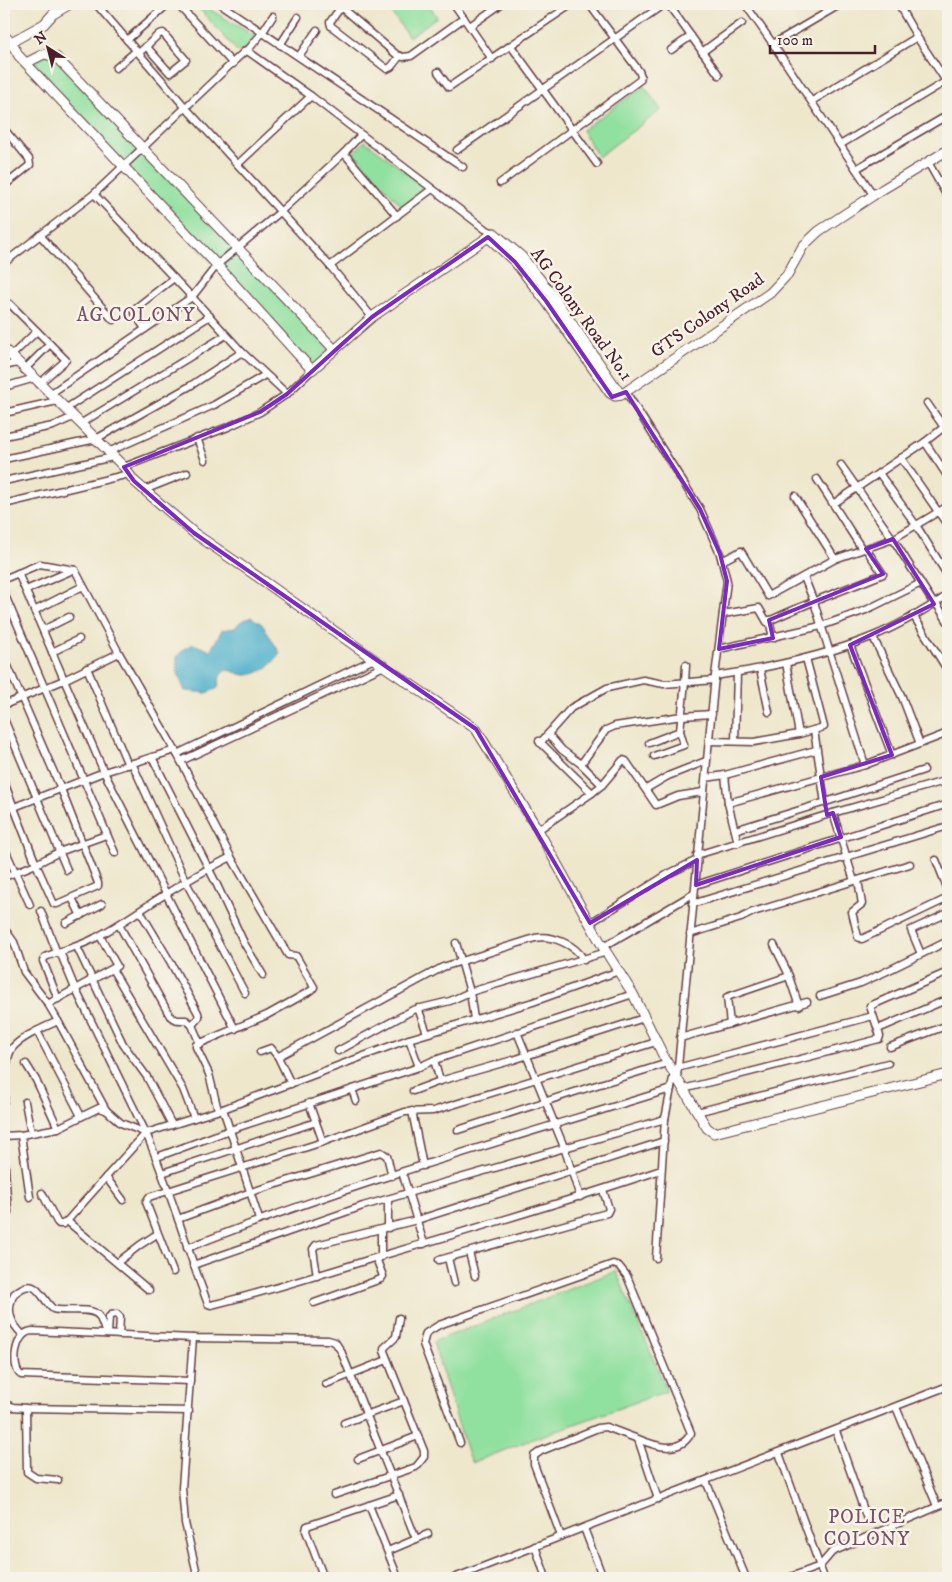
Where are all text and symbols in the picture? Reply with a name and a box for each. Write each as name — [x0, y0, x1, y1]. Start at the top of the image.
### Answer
north arrow — [22, 22, 72, 72]
scale bar — [770, 22, 874, 54]
text: N — [31, 27, 51, 49]
text: 100 m — [777, 31, 813, 50]
street label: AG Colony Road No.1 — [525, 244, 637, 386]
street label: GTS Colony Road — [647, 269, 768, 363]
district label: AG COLONY — [77, 304, 195, 327]
district label: POLICE COLONY — [824, 1506, 910, 1551]

